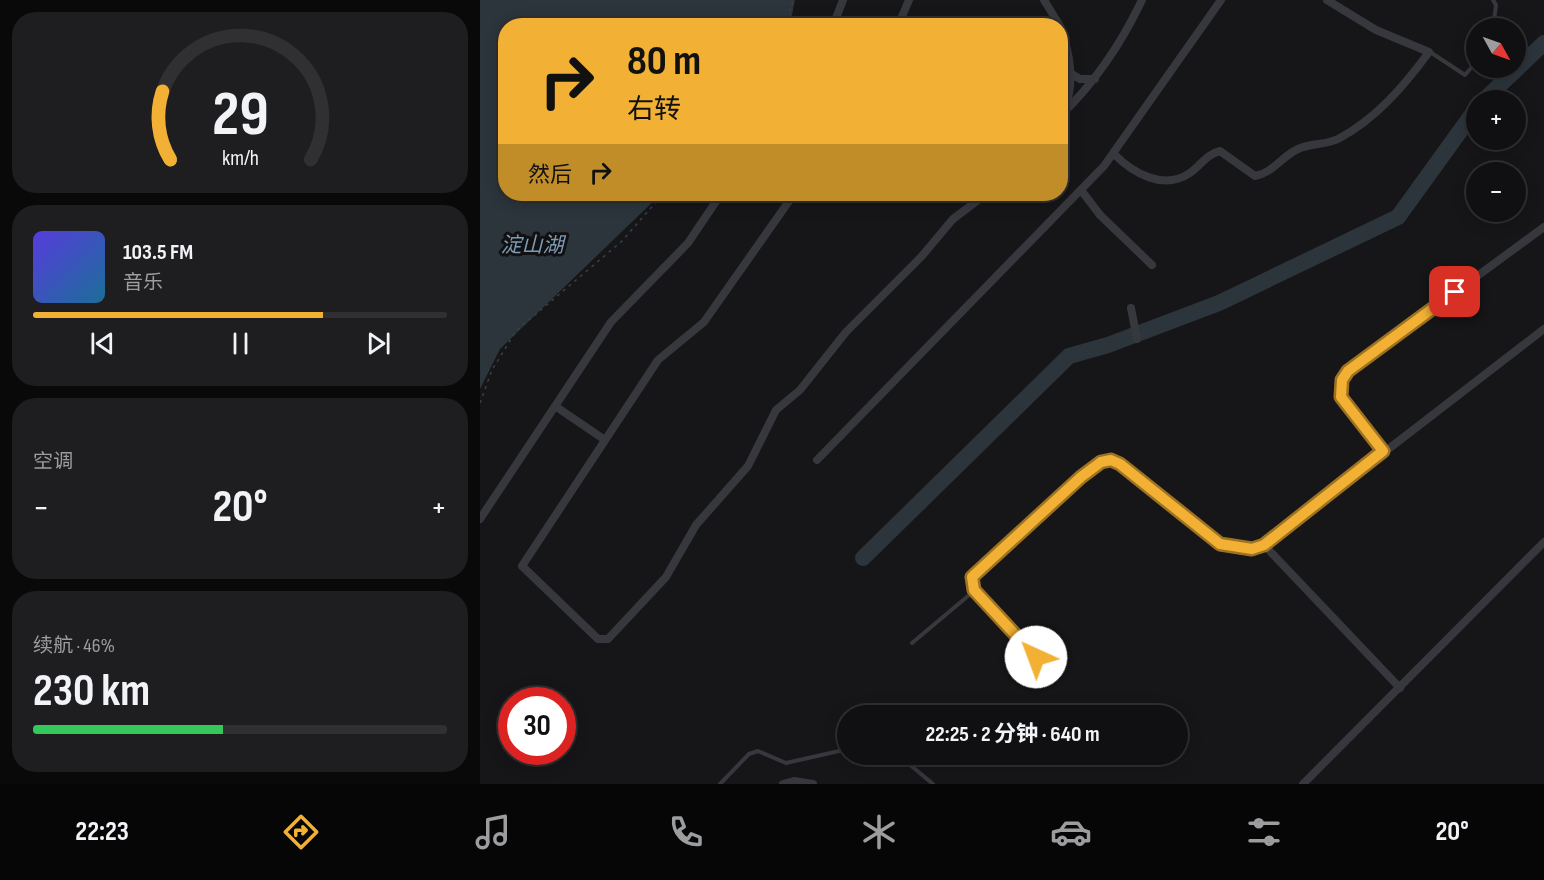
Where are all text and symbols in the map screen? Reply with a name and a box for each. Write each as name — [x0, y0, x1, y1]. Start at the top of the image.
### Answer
north arrow — [1466, 18, 1526, 78]
map controls — [1466, 18, 1526, 222]
text: 80 m — [627, 36, 701, 87]
icon: right — [528, 42, 606, 120]
text: 29 — [212, 78, 268, 153]
button: + — [1466, 90, 1526, 150]
text: 右转 — [627, 94, 681, 126]
text: km/h — [221, 146, 259, 171]
icon: right — [584, 156, 617, 189]
text: 然后 — [528, 162, 572, 189]
button: − — [1466, 162, 1526, 222]
water label: 淀山湖 — [501, 233, 566, 258]
text: 103.5 FM — [123, 239, 193, 266]
pin — [1429, 266, 1480, 317]
text: 音乐 — [123, 271, 163, 295]
icon: arrive — [1438, 275, 1471, 308]
icon: previous — [86, 327, 119, 360]
icon: pause — [224, 327, 257, 360]
icon: next — [362, 327, 395, 360]
text: 空调 — [33, 450, 73, 474]
text: 20° — [212, 480, 268, 535]
text: − — [33, 488, 49, 528]
text: + — [431, 488, 447, 528]
position arrow — [1004, 625, 1068, 689]
text: 续航 · 46% — [33, 634, 115, 658]
text: 230 km — [33, 664, 150, 719]
speed limit sign: 30 — [498, 687, 576, 765]
text: 22:25 · 2 分钟 · 640 m — [925, 721, 1100, 748]
icon: directions — [280, 811, 322, 853]
icon: music — [472, 811, 514, 853]
icon: phone — [665, 811, 707, 853]
icon: climate — [858, 811, 900, 853]
icon: car — [1050, 811, 1092, 853]
icon: filters — [1243, 811, 1285, 853]
text: 22:23 — [75, 816, 129, 848]
text: 20° — [1435, 816, 1469, 848]

